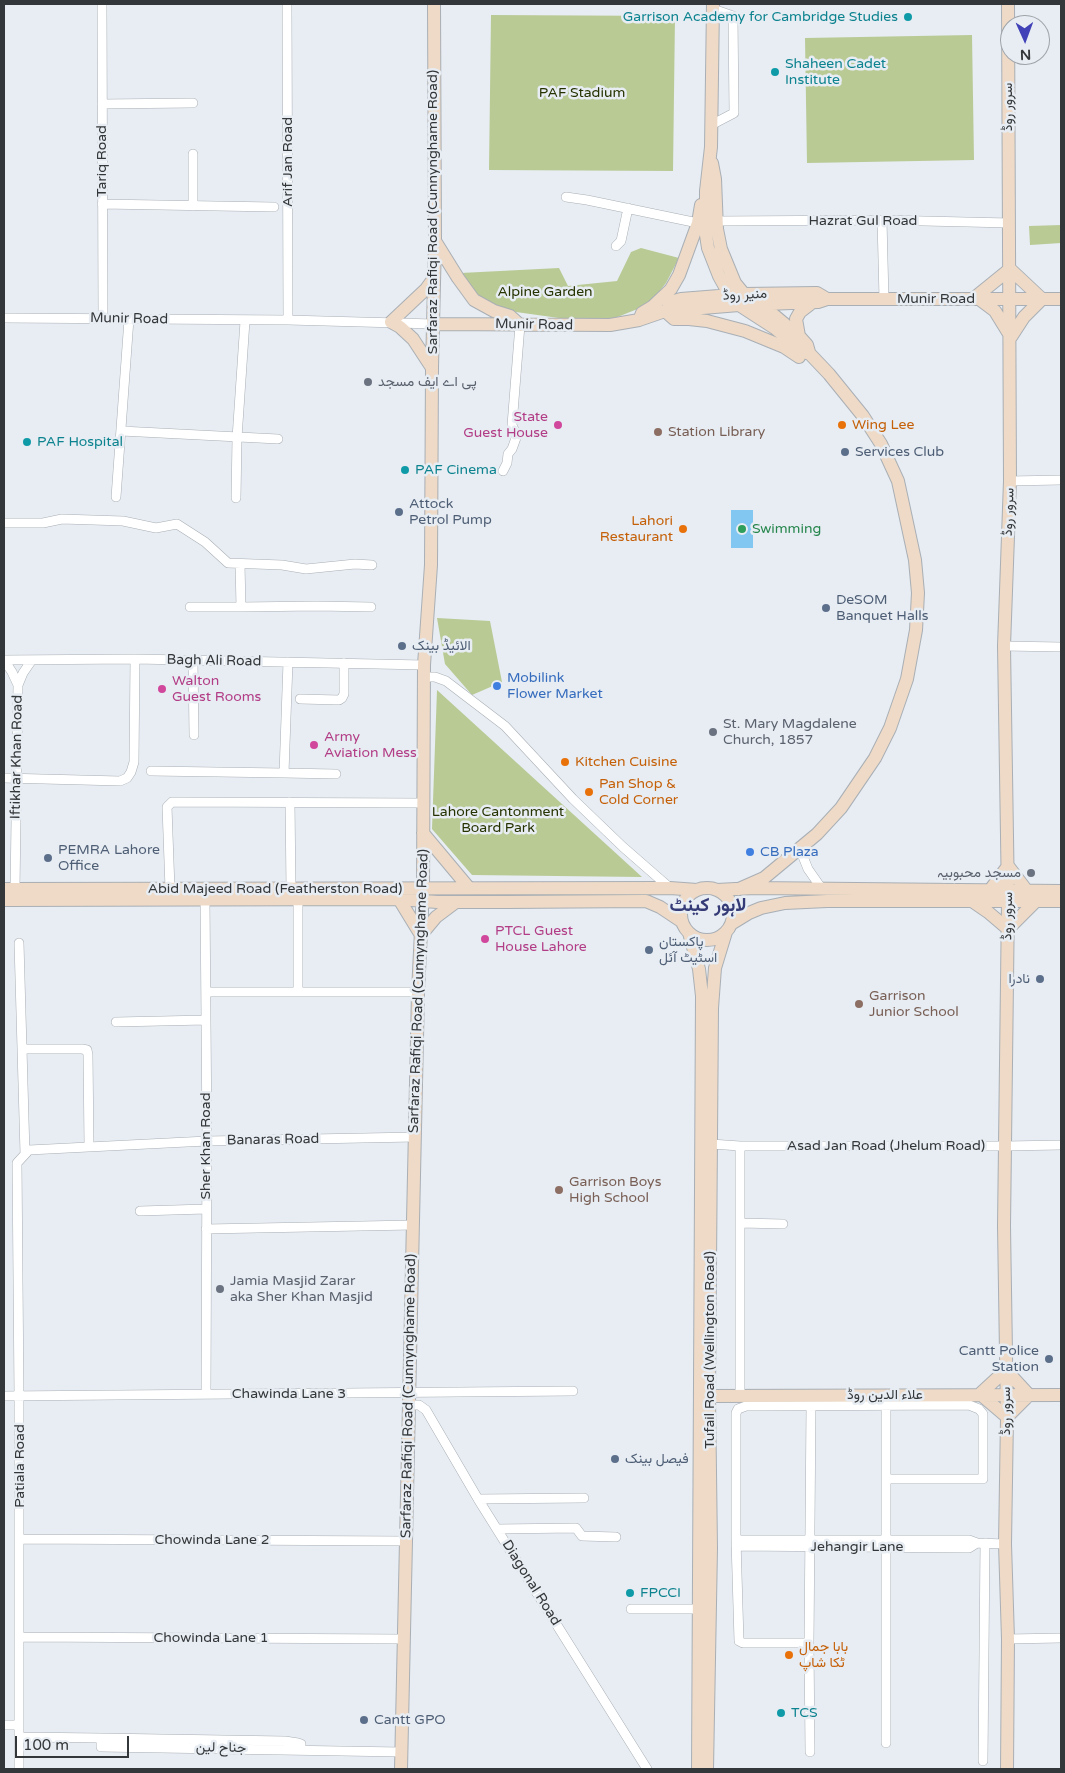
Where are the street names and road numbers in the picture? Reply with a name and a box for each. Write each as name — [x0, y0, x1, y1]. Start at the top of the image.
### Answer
street label: Sarfaraz Rafiqi Road (Cunnynghame Road) — [425, 70, 441, 354]
street label: سرور روڈ — [1000, 83, 1016, 131]
street label: Arif Jan Road — [280, 117, 296, 207]
street label: Tariq Road — [94, 125, 110, 197]
street label: Hazrat Gul Road — [809, 213, 917, 229]
street label: منیر روڈ — [722, 285, 768, 305]
street label: Munir Road — [897, 291, 975, 307]
street label: Munir Road — [90, 310, 168, 328]
street label: Munir Road — [495, 316, 573, 334]
street label: سرور روڈ — [1000, 488, 1018, 536]
street label: Bagh Ali Road — [166, 652, 262, 670]
street label: Iftikhar Khan Road — [8, 695, 26, 819]
street label: Sarfaraz Rafiqi Road (Cunnynghame Road) — [406, 849, 432, 1133]
street label: Abid Majeed Road (Featherston Road) — [148, 881, 402, 897]
street label: سرور روڈ — [999, 892, 1017, 940]
street label: Sher Khan Road — [198, 1092, 214, 1200]
street label: Banaras Road — [226, 1131, 320, 1149]
street label: Asad Jan Road (Jhelum Road) — [787, 1138, 985, 1154]
street label: Tufail Road (Wellington Road) — [702, 1251, 718, 1449]
street label: Sarfaraz Rafiqi Road (Cunnynghame Road) — [398, 1254, 420, 1538]
street label: Chawinda Lane 3 — [232, 1386, 346, 1402]
street label: علاء الدین روڈ — [847, 1387, 923, 1403]
street label: سرور روڈ — [998, 1387, 1014, 1435]
street label: Patiala Road — [12, 1424, 28, 1508]
street label: Chowinda Lane 2 — [155, 1532, 269, 1548]
street label: Diagonal Road — [498, 1537, 564, 1629]
street label: Jehangir Lane — [810, 1539, 904, 1555]
street label: Chowinda Lane 1 — [154, 1630, 268, 1646]
street label: جناح لین — [196, 1739, 246, 1757]

